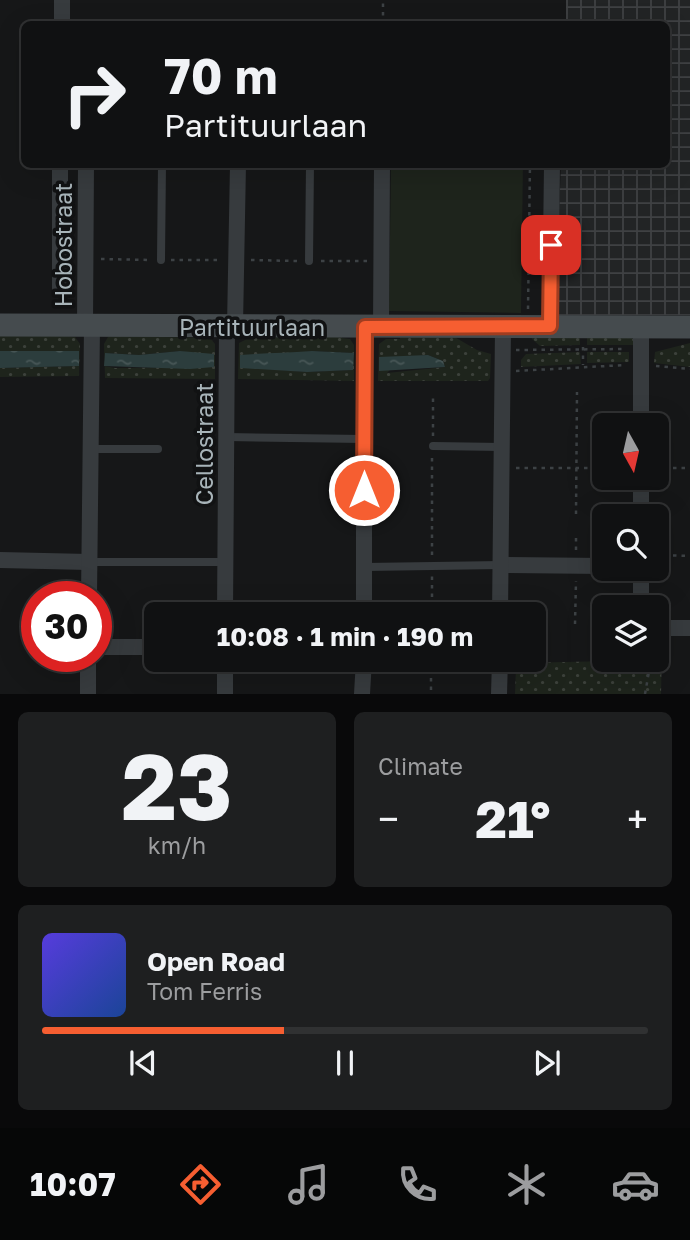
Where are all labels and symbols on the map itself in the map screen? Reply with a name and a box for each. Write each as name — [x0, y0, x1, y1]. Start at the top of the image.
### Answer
street label: Hobostraat — [49, 183, 77, 307]
pin — [521, 215, 581, 275]
street label: Partituurlaan — [179, 313, 325, 341]
street label: Cellostraat — [190, 383, 218, 505]
north arrow — [592, 413, 668, 490]
position arrow — [327, 453, 401, 527]
speed limit sign: 30 — [21, 581, 112, 672]

